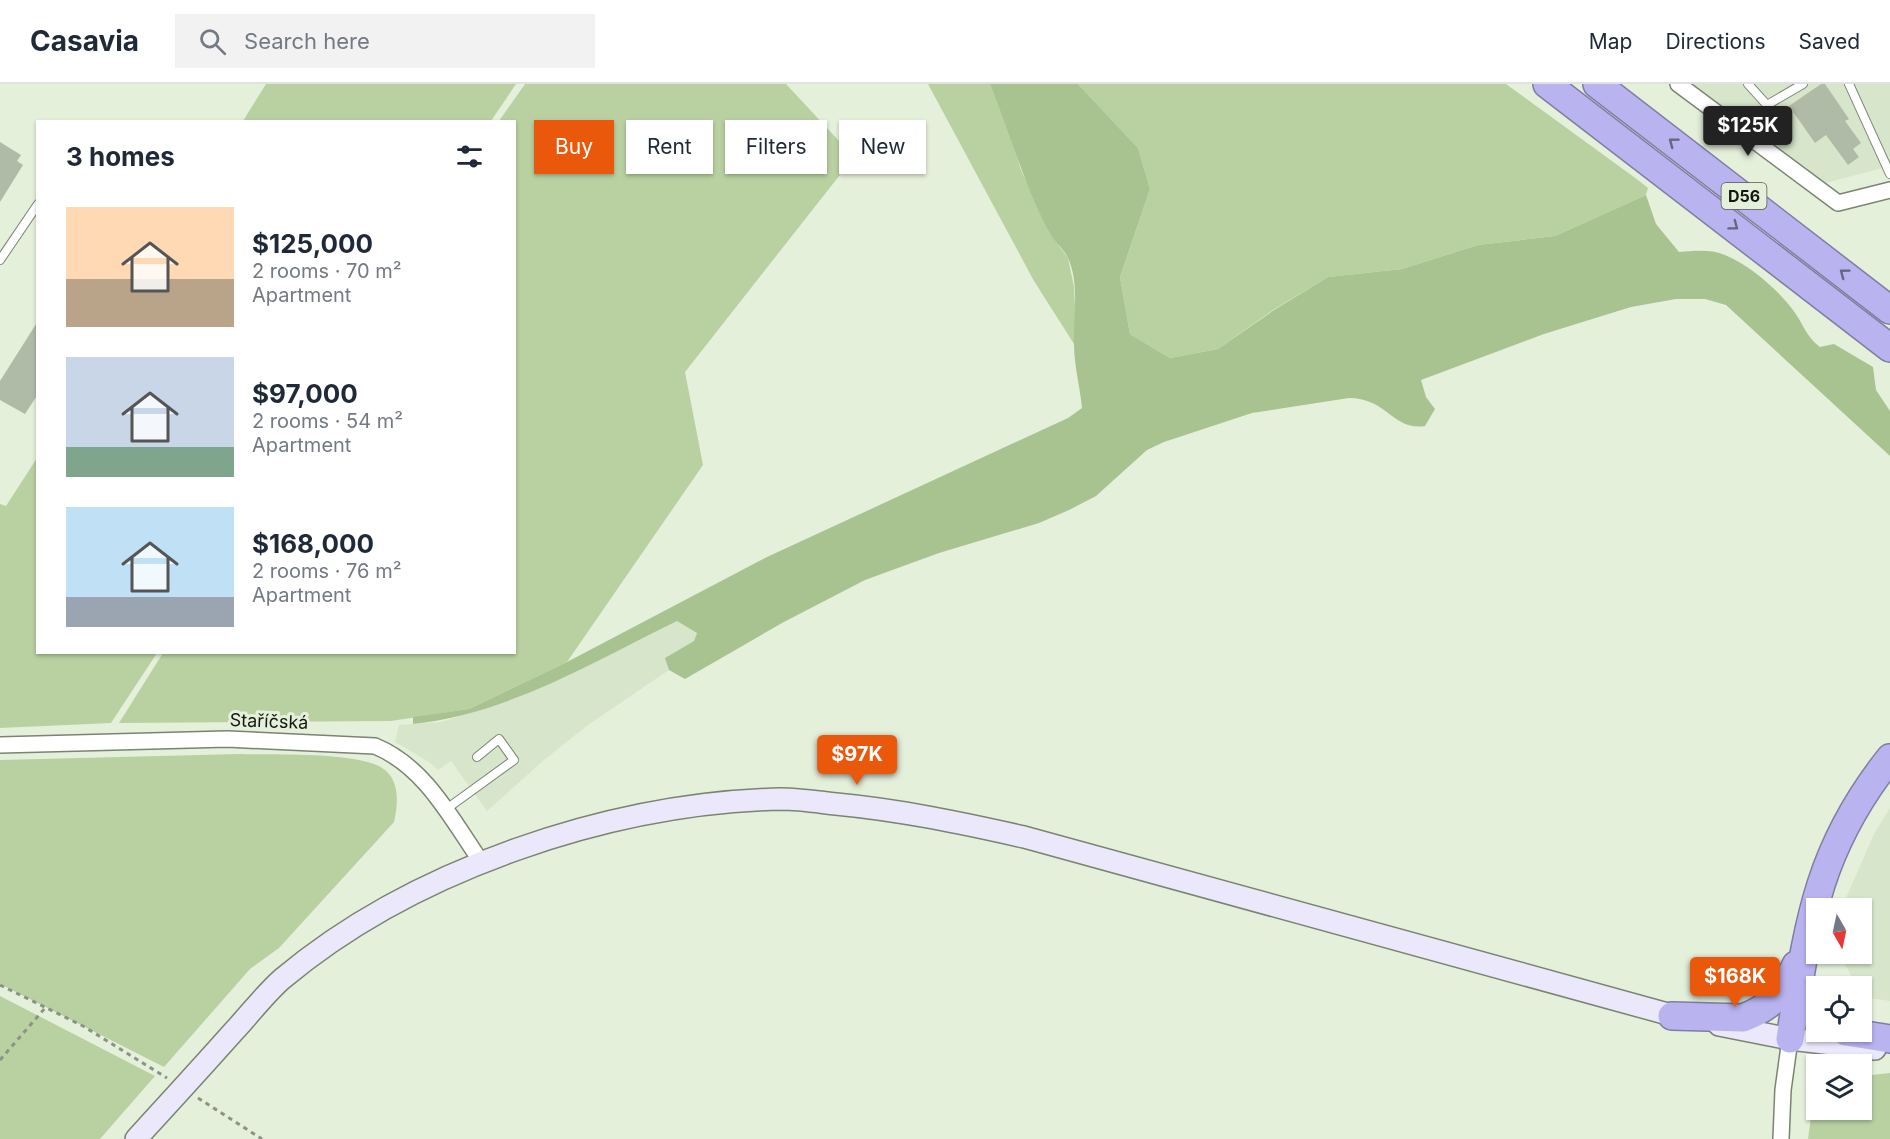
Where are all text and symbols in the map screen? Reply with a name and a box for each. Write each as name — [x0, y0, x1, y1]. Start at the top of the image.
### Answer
search box — [175, 14, 595, 68]
text: Casavia — [30, 24, 139, 58]
icon: search — [196, 25, 229, 58]
text: Search here — [244, 28, 370, 54]
text: Map — [1589, 29, 1632, 54]
text: Directions — [1665, 29, 1766, 54]
text: Saved — [1799, 29, 1860, 54]
pin: $125K — [1706, 106, 1790, 157]
text: $125K — [1717, 113, 1779, 137]
chip: Buy — [534, 120, 614, 174]
chip: Rent — [626, 120, 713, 174]
chip: Filters — [725, 120, 827, 174]
chip: New — [839, 120, 926, 174]
one-way arrow — [1668, 138, 1679, 149]
icon: filters — [453, 140, 486, 173]
text: 3 homes — [66, 141, 175, 172]
road number: D56 — [1722, 183, 1766, 209]
one-way arrow — [1727, 219, 1738, 230]
text: $125,000 — [252, 228, 373, 259]
icon: home — [114, 231, 186, 303]
text: 2 rooms · 70 m² — [252, 259, 402, 283]
one-way arrow — [1840, 269, 1851, 280]
text: Apartment — [252, 283, 351, 307]
text: $97,000 — [252, 378, 358, 409]
icon: home — [114, 381, 186, 453]
text: 2 rooms · 54 m² — [252, 409, 403, 433]
text: Apartment — [252, 433, 351, 457]
text: $168,000 — [252, 528, 374, 559]
icon: home — [114, 531, 186, 603]
text: 2 rooms · 76 m² — [252, 559, 401, 583]
text: Apartment — [252, 583, 351, 607]
street label: Staříčská — [229, 709, 309, 733]
pin: $97K — [821, 735, 893, 786]
text: $97K — [831, 742, 883, 766]
north arrow — [1806, 898, 1872, 964]
map controls — [1806, 898, 1872, 1120]
pin: $168K — [1693, 957, 1777, 1008]
text: $168K — [1704, 964, 1766, 988]
button: locate — [1806, 976, 1872, 1042]
button: layers — [1806, 1054, 1872, 1120]

